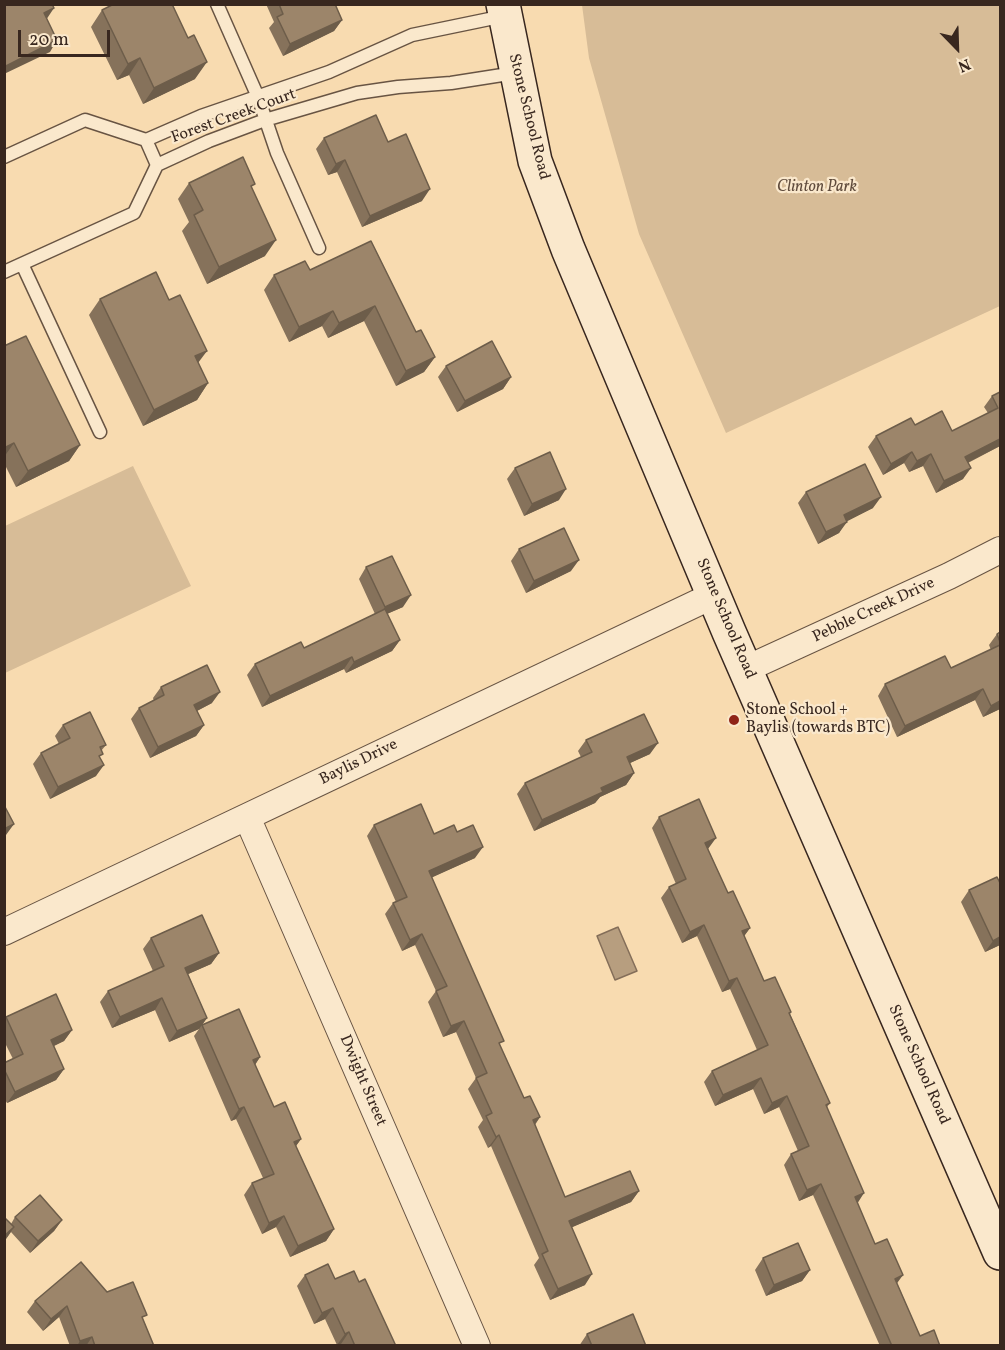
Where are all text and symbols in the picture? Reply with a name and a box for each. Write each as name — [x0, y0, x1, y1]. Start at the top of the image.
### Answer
scale bar — [21, 18, 112, 56]
north arrow — [927, 18, 987, 78]
text: 20 m — [29, 28, 69, 53]
street label: Stone School Road — [503, 52, 553, 182]
text: N — [954, 52, 974, 77]
street label: Forest Creek Court — [169, 86, 299, 148]
park label: Clinton Park — [777, 178, 857, 198]
street label: Stone School Road — [691, 556, 759, 682]
street label: Pebble Creek Drive — [810, 574, 938, 648]
place label: Stone School + Baylis (towards BTC) — [746, 701, 890, 739]
marker: Stone School + Baylis (towards BTC) — [727, 713, 741, 727]
street label: Baylis Drive — [317, 736, 401, 790]
street label: Stone School Road — [883, 1002, 953, 1128]
street label: Dwight Street — [334, 1032, 390, 1130]

